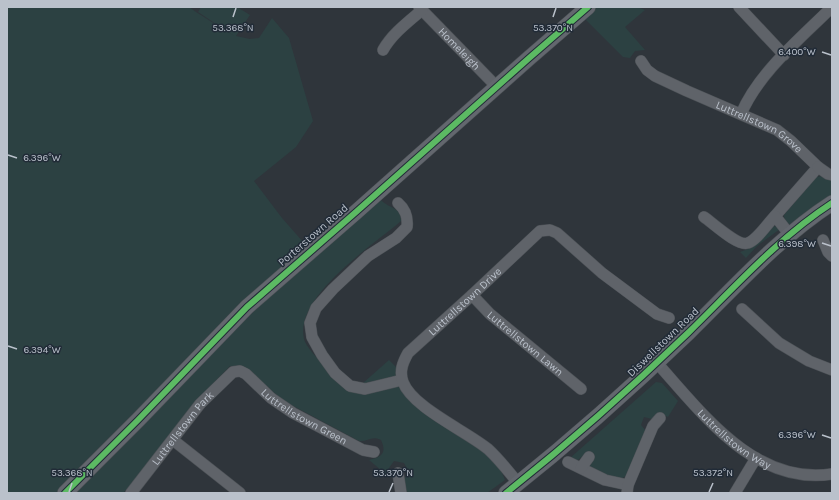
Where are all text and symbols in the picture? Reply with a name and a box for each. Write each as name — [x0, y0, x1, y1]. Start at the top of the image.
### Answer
text: 53.368°N — [212, 22, 254, 34]
text: 53.370°N — [533, 22, 573, 34]
street label: Homeleigh — [436, 25, 483, 72]
text: 6.400°W — [778, 46, 816, 58]
street label: Luttrellstown Grove — [714, 98, 806, 155]
text: 6.396°W — [23, 152, 61, 164]
street label: Porterstown Road — [275, 201, 351, 269]
text: 6.398°W — [778, 238, 816, 250]
street label: Luttrellstown Drive — [425, 264, 504, 338]
street label: Diswellstown Road — [624, 304, 702, 380]
street label: Luttrellstown Lawn — [485, 308, 566, 378]
text: 6.394°W — [23, 344, 61, 356]
street label: Luttrellstown Green — [258, 386, 349, 447]
street label: Luttrellstown Park — [149, 388, 216, 468]
street label: Luttrellstown Way — [695, 406, 773, 471]
text: 6.396°W — [778, 429, 816, 441]
text: 53.368°N — [51, 467, 93, 479]
text: 53.370°N — [373, 467, 413, 479]
text: 53.372°N — [693, 467, 733, 479]

